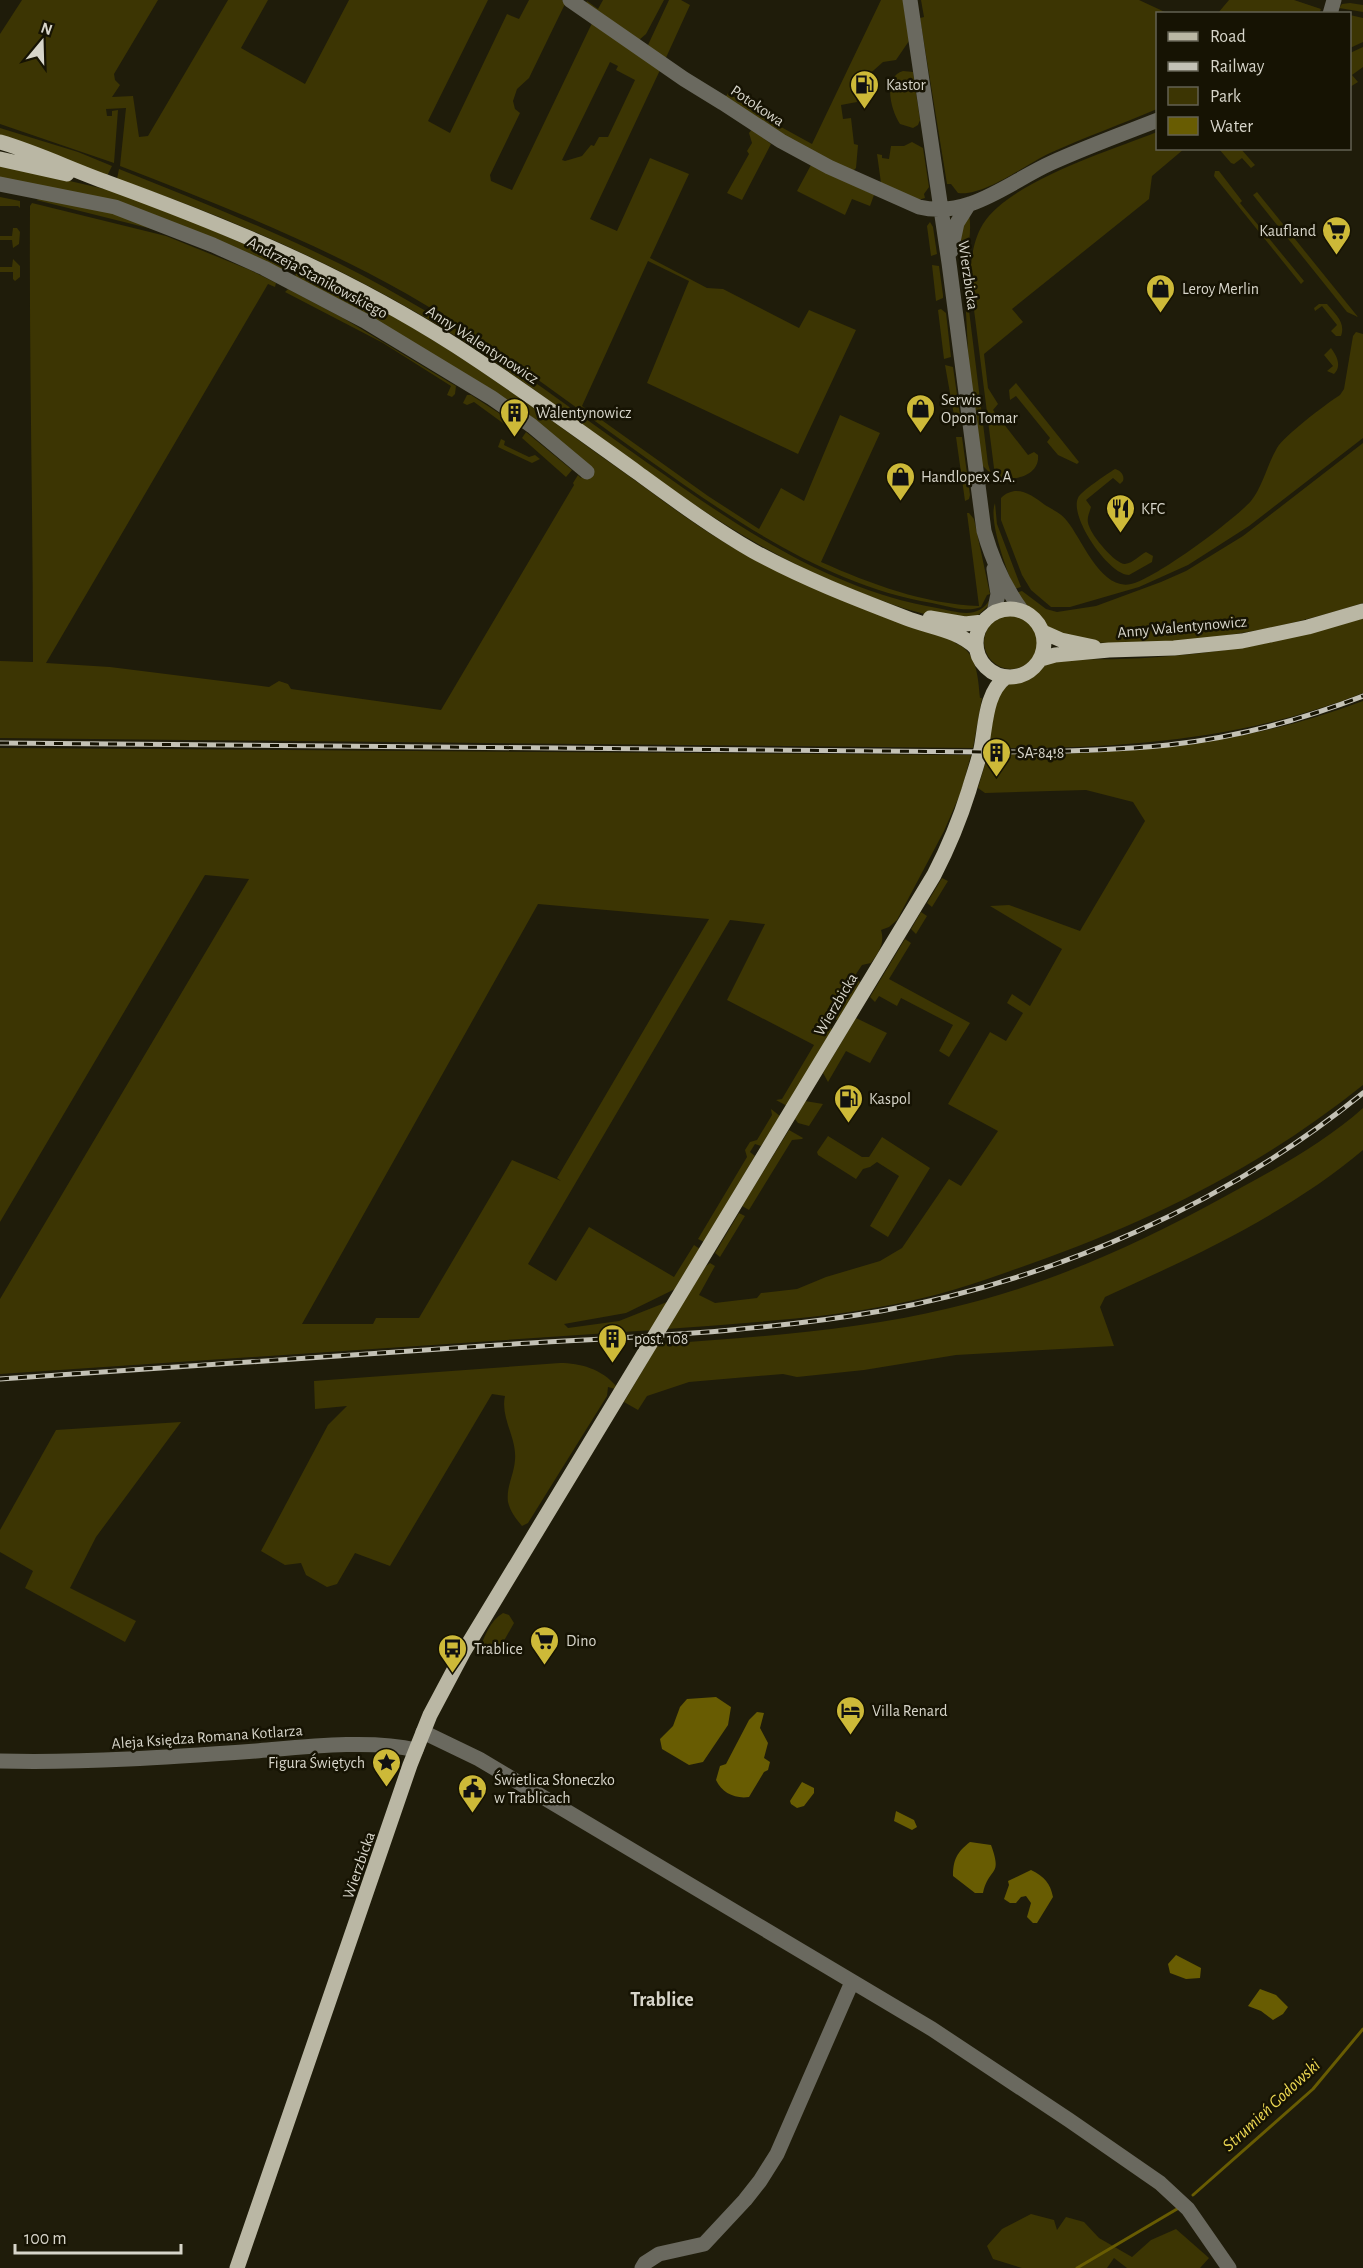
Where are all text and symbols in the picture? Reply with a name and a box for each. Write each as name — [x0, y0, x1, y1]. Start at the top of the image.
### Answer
north arrow — [12, 12, 72, 72]
legend — [1156, 12, 1351, 150]
text: N — [39, 19, 54, 38]
text: Road — [1210, 28, 1246, 46]
text: Railway — [1210, 58, 1265, 76]
fuel station icon: Kastor — [849, 68, 881, 110]
place label: Kastor — [886, 77, 926, 93]
street label: Potokowa — [728, 82, 787, 129]
text: Park — [1210, 88, 1242, 106]
text: Water — [1210, 118, 1253, 136]
supermarket icon: Kaufland — [1321, 214, 1353, 256]
place label: Kaufland — [1259, 223, 1316, 239]
street label: Andrzeja Stanikowskiego — [244, 234, 390, 323]
street label: Wierzbicka — [955, 239, 981, 311]
shop icon: Leroy Merlin — [1145, 272, 1177, 314]
place label: Leroy Merlin — [1182, 281, 1259, 298]
street label: Anny Walentynowicz — [423, 303, 542, 388]
shop icon: Serwis Opon Tomar — [904, 392, 936, 434]
place label: Serwis Opon Tomar — [941, 392, 1018, 426]
building icon: Walentynowicz — [499, 396, 531, 438]
place label: Walentynowicz — [536, 405, 632, 422]
shop icon: Handlopex S.A. — [884, 460, 916, 502]
place label: Handlopex S.A. — [921, 469, 1015, 485]
restaurant icon: KFC — [1104, 492, 1136, 534]
place label: KFC — [1141, 501, 1165, 517]
street label: Anny Walentynowicz — [1117, 613, 1248, 642]
building icon: SA-84.8 — [980, 736, 1012, 778]
place label: SA-84.8 — [1017, 745, 1064, 761]
street label: Wierzbicka — [811, 970, 861, 1039]
fuel station icon: Kaspol — [832, 1082, 864, 1124]
place label: Kaspol — [869, 1091, 911, 1107]
building icon: post. 108 — [597, 1322, 629, 1364]
place label: post. 108 — [634, 1331, 688, 1347]
supermarket icon: Dino — [529, 1624, 561, 1666]
bus stop icon: Trablice — [437, 1632, 469, 1674]
place label: Dino — [566, 1633, 596, 1649]
place label: Trablice — [474, 1641, 523, 1657]
hotel icon: Villa Renard — [835, 1694, 867, 1736]
place label: Villa Renard — [872, 1703, 947, 1719]
street label: Aleja Księdza Romana Kotlarza — [111, 1722, 303, 1753]
place icon: Figura Świętych — [370, 1746, 402, 1788]
place label: Figura Świętych — [268, 1752, 365, 1772]
place label: Świetlica Słoneczko w Trablicach — [494, 1769, 615, 1806]
public building icon: Świetlica Słoneczko w Trablicach — [457, 1772, 489, 1814]
street label: Wierzbicka — [340, 1830, 378, 1901]
district label: Trablice — [630, 1990, 694, 2010]
water label: Strumień Godowski — [1220, 2056, 1324, 2155]
scale bar — [15, 2217, 182, 2255]
text: 100 m — [24, 2230, 67, 2248]

